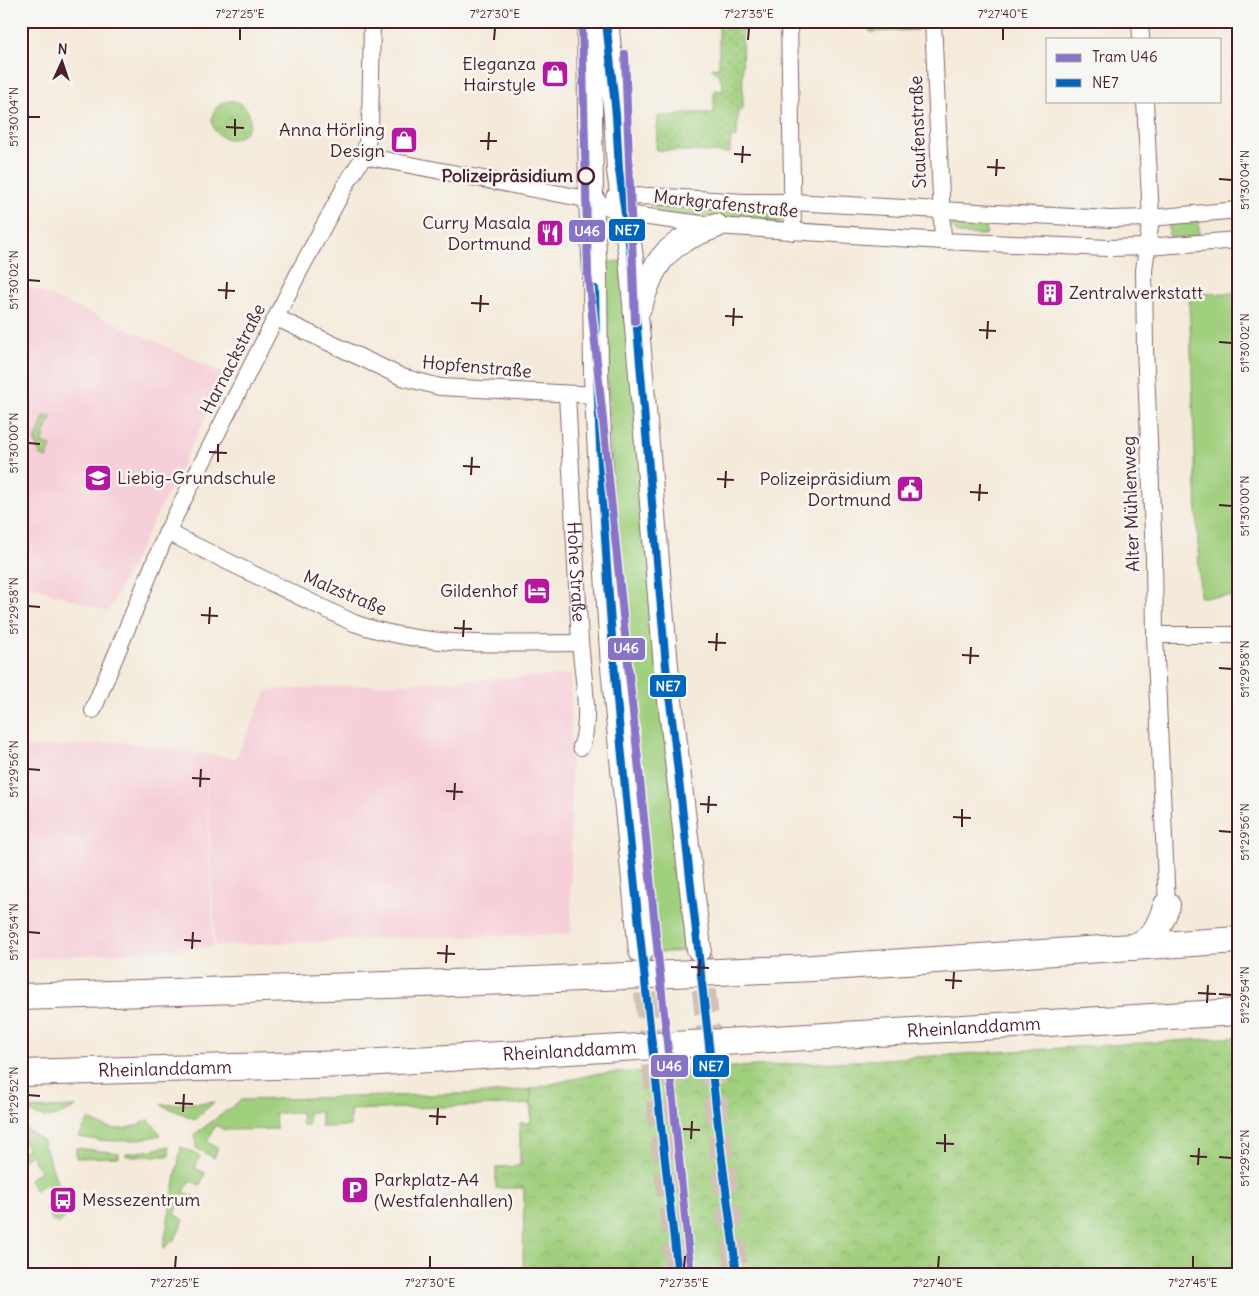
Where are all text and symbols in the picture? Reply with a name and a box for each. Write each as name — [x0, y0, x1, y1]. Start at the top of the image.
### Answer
text: 7°27'25"E — [215, 6, 265, 21]
text: 7°27'30"E — [470, 6, 520, 21]
text: 7°27'35"E — [724, 6, 774, 21]
text: 7°27'40"E — [978, 6, 1028, 21]
north arrow — [38, 38, 88, 88]
legend — [1046, 38, 1222, 102]
text: N — [57, 40, 68, 58]
text: Tram U46 — [1092, 47, 1158, 66]
place label: Eleganza Hairstyle — [462, 52, 536, 96]
shop icon: Eleganza Hairstyle — [540, 59, 570, 89]
text: NE7 — [1092, 73, 1119, 92]
street label: Staufenstraße — [904, 75, 931, 189]
text: 51°30'04"N — [6, 87, 21, 147]
place label: Anna Hörling Design — [279, 118, 385, 162]
shop icon: Anna Hörling Design — [389, 125, 419, 155]
text: 51°30'04"N — [1237, 150, 1252, 210]
place label: Polizeipräsidium — [442, 164, 573, 187]
marker: Polizeipräsidium — [577, 167, 595, 185]
street label: Markgrafenstraße — [653, 184, 800, 223]
place label: Curry Masala Dortmund — [422, 211, 531, 255]
restaurant icon: Curry Masala Dortmund — [535, 218, 565, 248]
line badge: NE7 — [608, 218, 646, 242]
line badge: U46 — [568, 219, 606, 243]
text: NE7 — [615, 221, 640, 239]
text: U46 — [574, 222, 600, 240]
text: 51°30'02"N — [6, 250, 21, 310]
building icon: Zentralwerkstatt — [1035, 278, 1065, 308]
place label: Zentralwerkstatt — [1069, 281, 1203, 304]
street label: Harnackstraße — [195, 300, 270, 418]
text: 51°30'02"N — [1237, 313, 1252, 373]
street label: Hopfenstraße — [421, 350, 533, 383]
text: 51°30'00"N — [6, 413, 21, 473]
street label: Alter Mühlenweg — [1117, 436, 1144, 572]
school or university icon: Liebig-Grundschule — [83, 463, 113, 493]
place label: Liebig-Grundschule — [117, 466, 276, 489]
place label: Polizeipräsidium Dortmund — [760, 467, 891, 511]
public building icon: Polizeipräsidium Dortmund — [895, 474, 925, 504]
text: 51°30'00"N — [1237, 476, 1252, 536]
street label: Hohe Straße — [562, 521, 591, 622]
street label: Malzstraße — [300, 565, 390, 620]
hotel icon: Gildenhof — [522, 576, 552, 606]
text: 51°29'58"N — [6, 577, 21, 635]
place label: Gildenhof — [440, 579, 519, 602]
line badge: U46 — [607, 637, 646, 661]
text: U46 — [613, 639, 639, 657]
text: 51°29'58"N — [1237, 640, 1252, 698]
line badge: NE7 — [649, 674, 687, 698]
text: NE7 — [656, 677, 681, 695]
text: 51°29'56"N — [6, 740, 21, 798]
text: 51°29'56"N — [1237, 803, 1252, 861]
text: 51°29'54"N — [6, 903, 21, 961]
text: 51°29'54"N — [1237, 966, 1252, 1024]
street label: Rheinlanddamm — [906, 1012, 1041, 1042]
street label: Rheinlanddamm — [502, 1035, 637, 1066]
line badge: U46 — [650, 1054, 689, 1078]
line badge: NE7 — [692, 1054, 730, 1078]
street label: Rheinlanddamm — [98, 1055, 232, 1082]
text: U46 — [656, 1057, 682, 1075]
text: NE7 — [699, 1057, 724, 1075]
text: 51°29'52"N — [6, 1066, 21, 1124]
text: 51°29'52"N — [1237, 1129, 1252, 1187]
place label: Parkplatz-A4 (Westfalenhallen) — [374, 1168, 513, 1212]
parking icon: Parkplatz-A4 (Westfalenhallen) — [340, 1175, 370, 1205]
bus stop icon: Messezentrum — [48, 1185, 78, 1215]
place label: Messezentrum — [82, 1188, 200, 1211]
text: 7°27'25"E — [150, 1275, 200, 1290]
text: 7°27'30"E — [405, 1275, 455, 1290]
text: 7°27'35"E — [659, 1275, 709, 1290]
text: 7°27'40"E — [913, 1275, 963, 1290]
text: 7°27'45"E — [1168, 1275, 1218, 1290]

